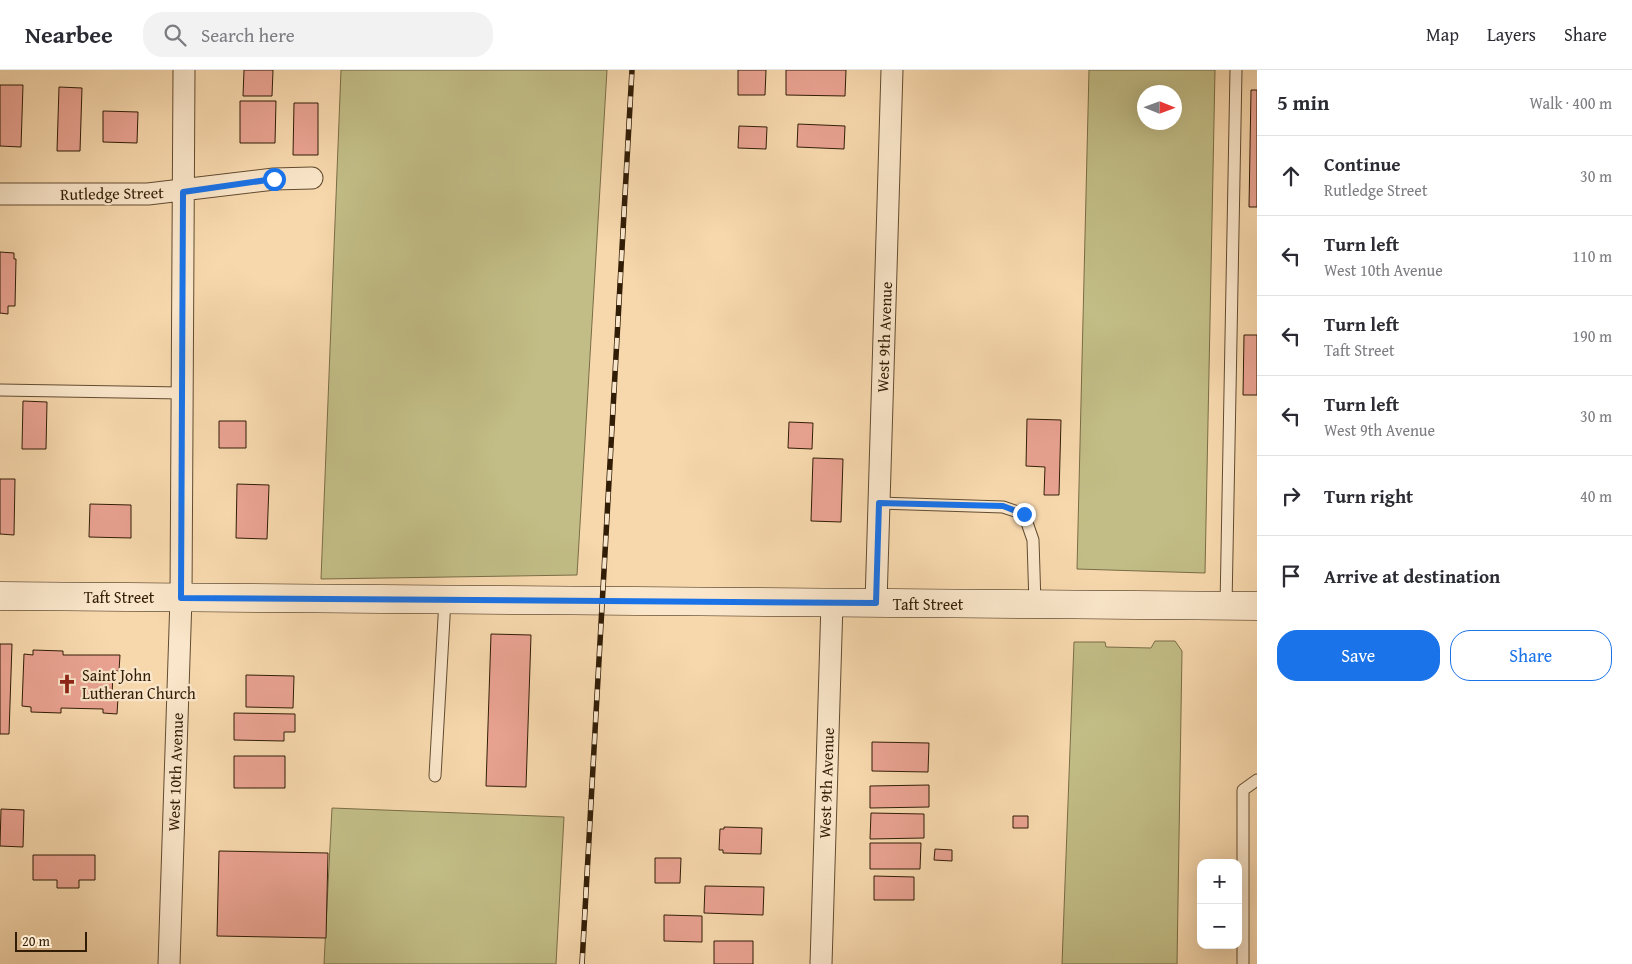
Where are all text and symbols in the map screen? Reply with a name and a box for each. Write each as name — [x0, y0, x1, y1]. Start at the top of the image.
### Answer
search box — [143, 12, 493, 57]
text: Nearbee — [25, 17, 113, 52]
icon: search — [161, 21, 189, 49]
text: Search here — [201, 21, 295, 49]
text: Map — [1426, 21, 1459, 48]
text: Layers — [1487, 21, 1536, 48]
text: Share — [1564, 21, 1607, 48]
north arrow — [1137, 85, 1182, 130]
text: 5 min — [1277, 87, 1329, 118]
text: Walk · 400 m — [1529, 91, 1612, 115]
text: Continue — [1324, 150, 1401, 178]
icon: ahead — [1277, 162, 1305, 190]
text: 30 m — [1580, 164, 1612, 188]
route start — [263, 168, 286, 191]
text: Rutledge Street — [1324, 178, 1428, 202]
street label: Rutledge Street — [60, 180, 164, 206]
text: Turn left — [1324, 230, 1399, 258]
icon: left — [1277, 242, 1305, 270]
text: 110 m — [1572, 244, 1612, 268]
text: West 10th Avenue — [1324, 258, 1443, 282]
street label: West 9th Avenue — [870, 281, 898, 393]
text: Turn left — [1324, 310, 1399, 338]
icon: left — [1277, 322, 1305, 350]
text: 190 m — [1572, 324, 1612, 348]
text: Taft Street — [1324, 338, 1395, 362]
text: Turn left — [1324, 390, 1399, 418]
icon: left — [1277, 402, 1305, 430]
text: 30 m — [1580, 404, 1612, 428]
text: West 9th Avenue — [1324, 418, 1435, 442]
icon: right — [1277, 482, 1305, 510]
text: Turn right — [1324, 482, 1413, 510]
text: 40 m — [1580, 484, 1612, 508]
route end — [1013, 503, 1036, 526]
icon: arrive — [1277, 562, 1305, 590]
text: Arrive at destination — [1324, 562, 1500, 590]
street label: Taft Street — [84, 585, 155, 609]
street label: Taft Street — [893, 592, 964, 616]
button: Save — [1277, 630, 1440, 681]
button: Share — [1450, 630, 1612, 681]
place label: Saint John Lutheran Church — [82, 663, 196, 705]
church icon: Saint John Lutheran Church — [56, 673, 78, 695]
street label: West 10th Avenue — [161, 712, 189, 832]
street label: West 9th Avenue — [812, 727, 840, 839]
map controls — [1197, 859, 1242, 949]
button: + — [1197, 859, 1242, 904]
button: − — [1197, 904, 1242, 949]
scale bar — [15, 929, 88, 952]
text: 20 m — [22, 931, 50, 951]

